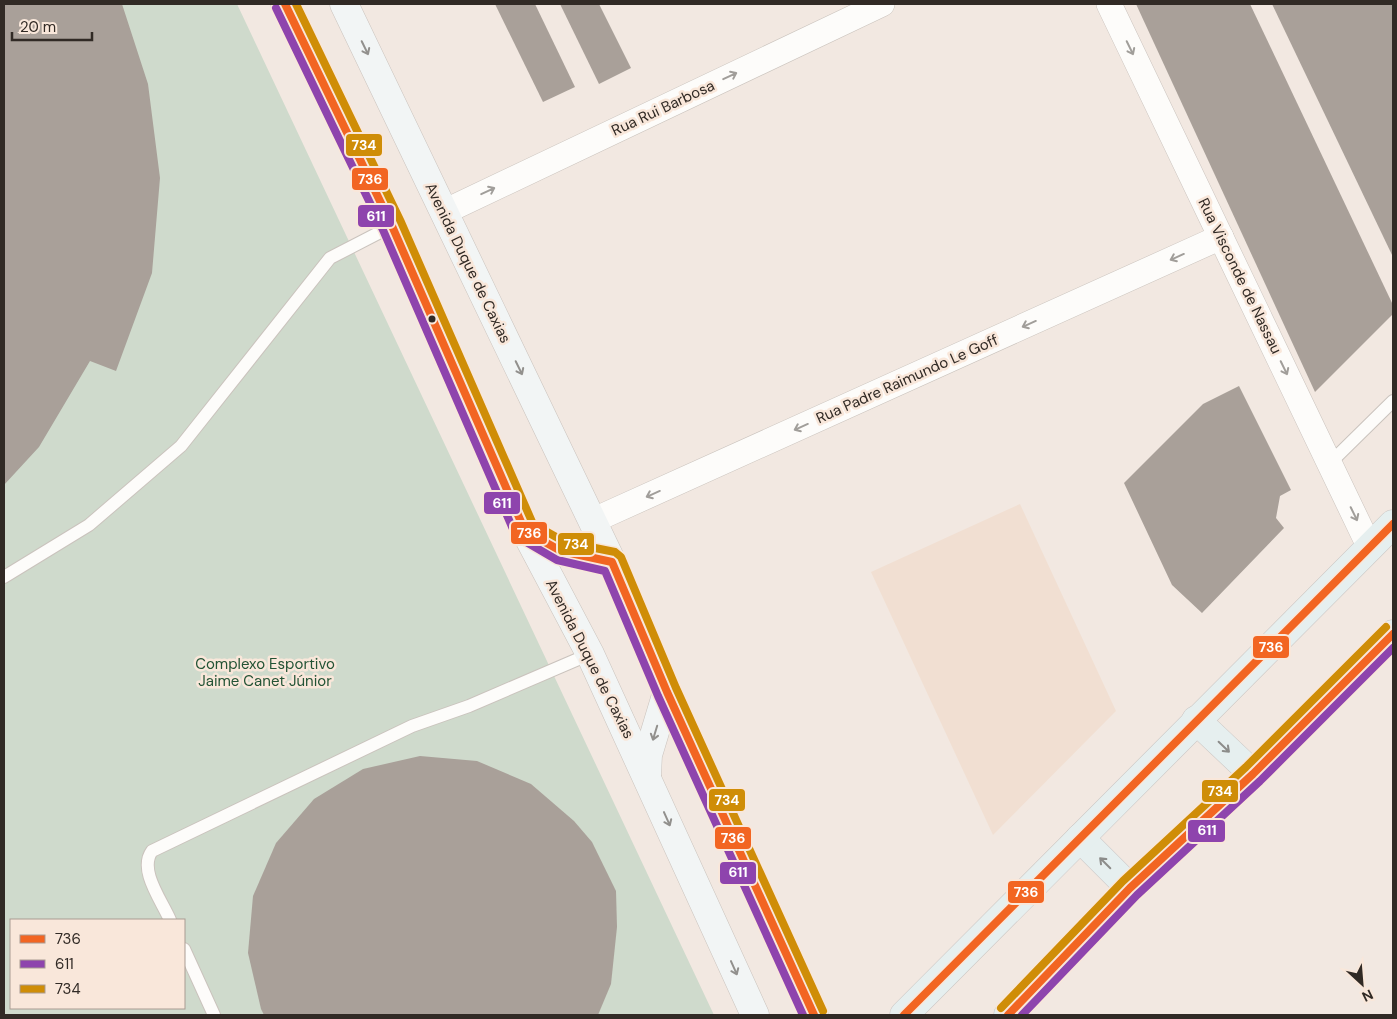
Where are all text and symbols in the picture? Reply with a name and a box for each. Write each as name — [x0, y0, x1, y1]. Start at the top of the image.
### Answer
scale bar — [12, 10, 92, 42]
text: 20 m — [20, 17, 56, 37]
one-way arrow — [361, 40, 370, 55]
one-way arrow — [1126, 40, 1136, 55]
one-way arrow — [722, 71, 737, 81]
street label: Rua Rui Barbosa — [608, 75, 718, 141]
line badge: 734 — [345, 133, 383, 157]
text: 734 — [352, 136, 376, 154]
line badge: 736 — [351, 167, 389, 191]
text: 736 — [358, 170, 382, 188]
street label: Avenida Duque de Caxias — [420, 180, 516, 346]
one-way arrow — [480, 186, 495, 196]
street label: Rua Visconde de Nassau — [1194, 195, 1286, 357]
line badge: 611 — [357, 204, 395, 228]
text: 611 — [366, 207, 386, 225]
one-way arrow — [1170, 253, 1185, 263]
unlabelled marker — [427, 314, 437, 324]
one-way arrow — [1022, 320, 1037, 330]
street label: Rua Padre Raimundo Le Goff — [813, 330, 1001, 428]
one-way arrow — [514, 360, 524, 375]
one-way arrow — [1280, 360, 1289, 375]
one-way arrow — [794, 423, 809, 433]
one-way arrow — [646, 490, 661, 500]
line badge: 611 — [483, 491, 521, 515]
text: 611 — [492, 494, 512, 512]
one-way arrow — [1350, 506, 1360, 521]
line badge: 736 — [510, 521, 548, 545]
text: 736 — [517, 524, 541, 542]
line badge: 734 — [557, 532, 595, 556]
text: 734 — [564, 535, 588, 553]
street label: Avenida Duque de Caxias — [541, 576, 639, 742]
line badge: 736 — [1252, 635, 1290, 659]
text: 736 — [1259, 638, 1283, 656]
park label: Complexo Esportivo Jaime Canet Júnior — [195, 654, 335, 691]
one-way arrow — [649, 725, 659, 741]
one-way arrow — [1217, 741, 1230, 753]
line badge: 734 — [1201, 779, 1239, 803]
text: 734 — [1208, 782, 1232, 800]
line badge: 734 — [708, 788, 746, 812]
text: 734 — [715, 791, 739, 809]
one-way arrow — [663, 811, 673, 826]
line badge: 611 — [1187, 819, 1226, 843]
text: 611 — [1197, 821, 1217, 839]
line badge: 736 — [714, 826, 752, 850]
text: 736 — [721, 829, 745, 847]
one-way arrow — [1099, 857, 1112, 869]
line badge: 611 — [719, 861, 757, 885]
text: 611 — [728, 863, 748, 881]
line badge: 736 — [1007, 880, 1045, 904]
text: 736 — [1014, 883, 1038, 901]
legend — [10, 919, 185, 1009]
text: 736 — [55, 929, 81, 949]
text: 611 — [55, 954, 74, 974]
north arrow — [1337, 959, 1387, 1009]
one-way arrow — [729, 960, 739, 975]
text: 734 — [55, 979, 81, 999]
text: N — [1359, 985, 1376, 1006]

